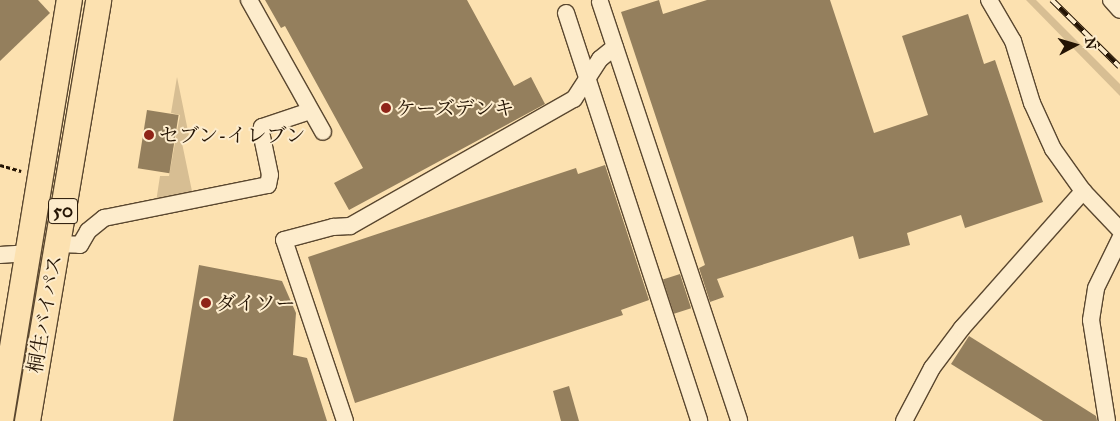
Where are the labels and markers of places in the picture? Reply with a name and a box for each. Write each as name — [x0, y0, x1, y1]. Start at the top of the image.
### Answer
place label: ケーズデンキ — [396, 96, 516, 120]
marker: ケーズデンキ — [380, 102, 392, 114]
place label: セブン-イレブン — [159, 123, 307, 147]
marker: セブン-イレブン — [143, 129, 155, 141]
place label: ダイソー — [216, 291, 296, 315]
marker: ダイソー — [200, 297, 212, 309]

